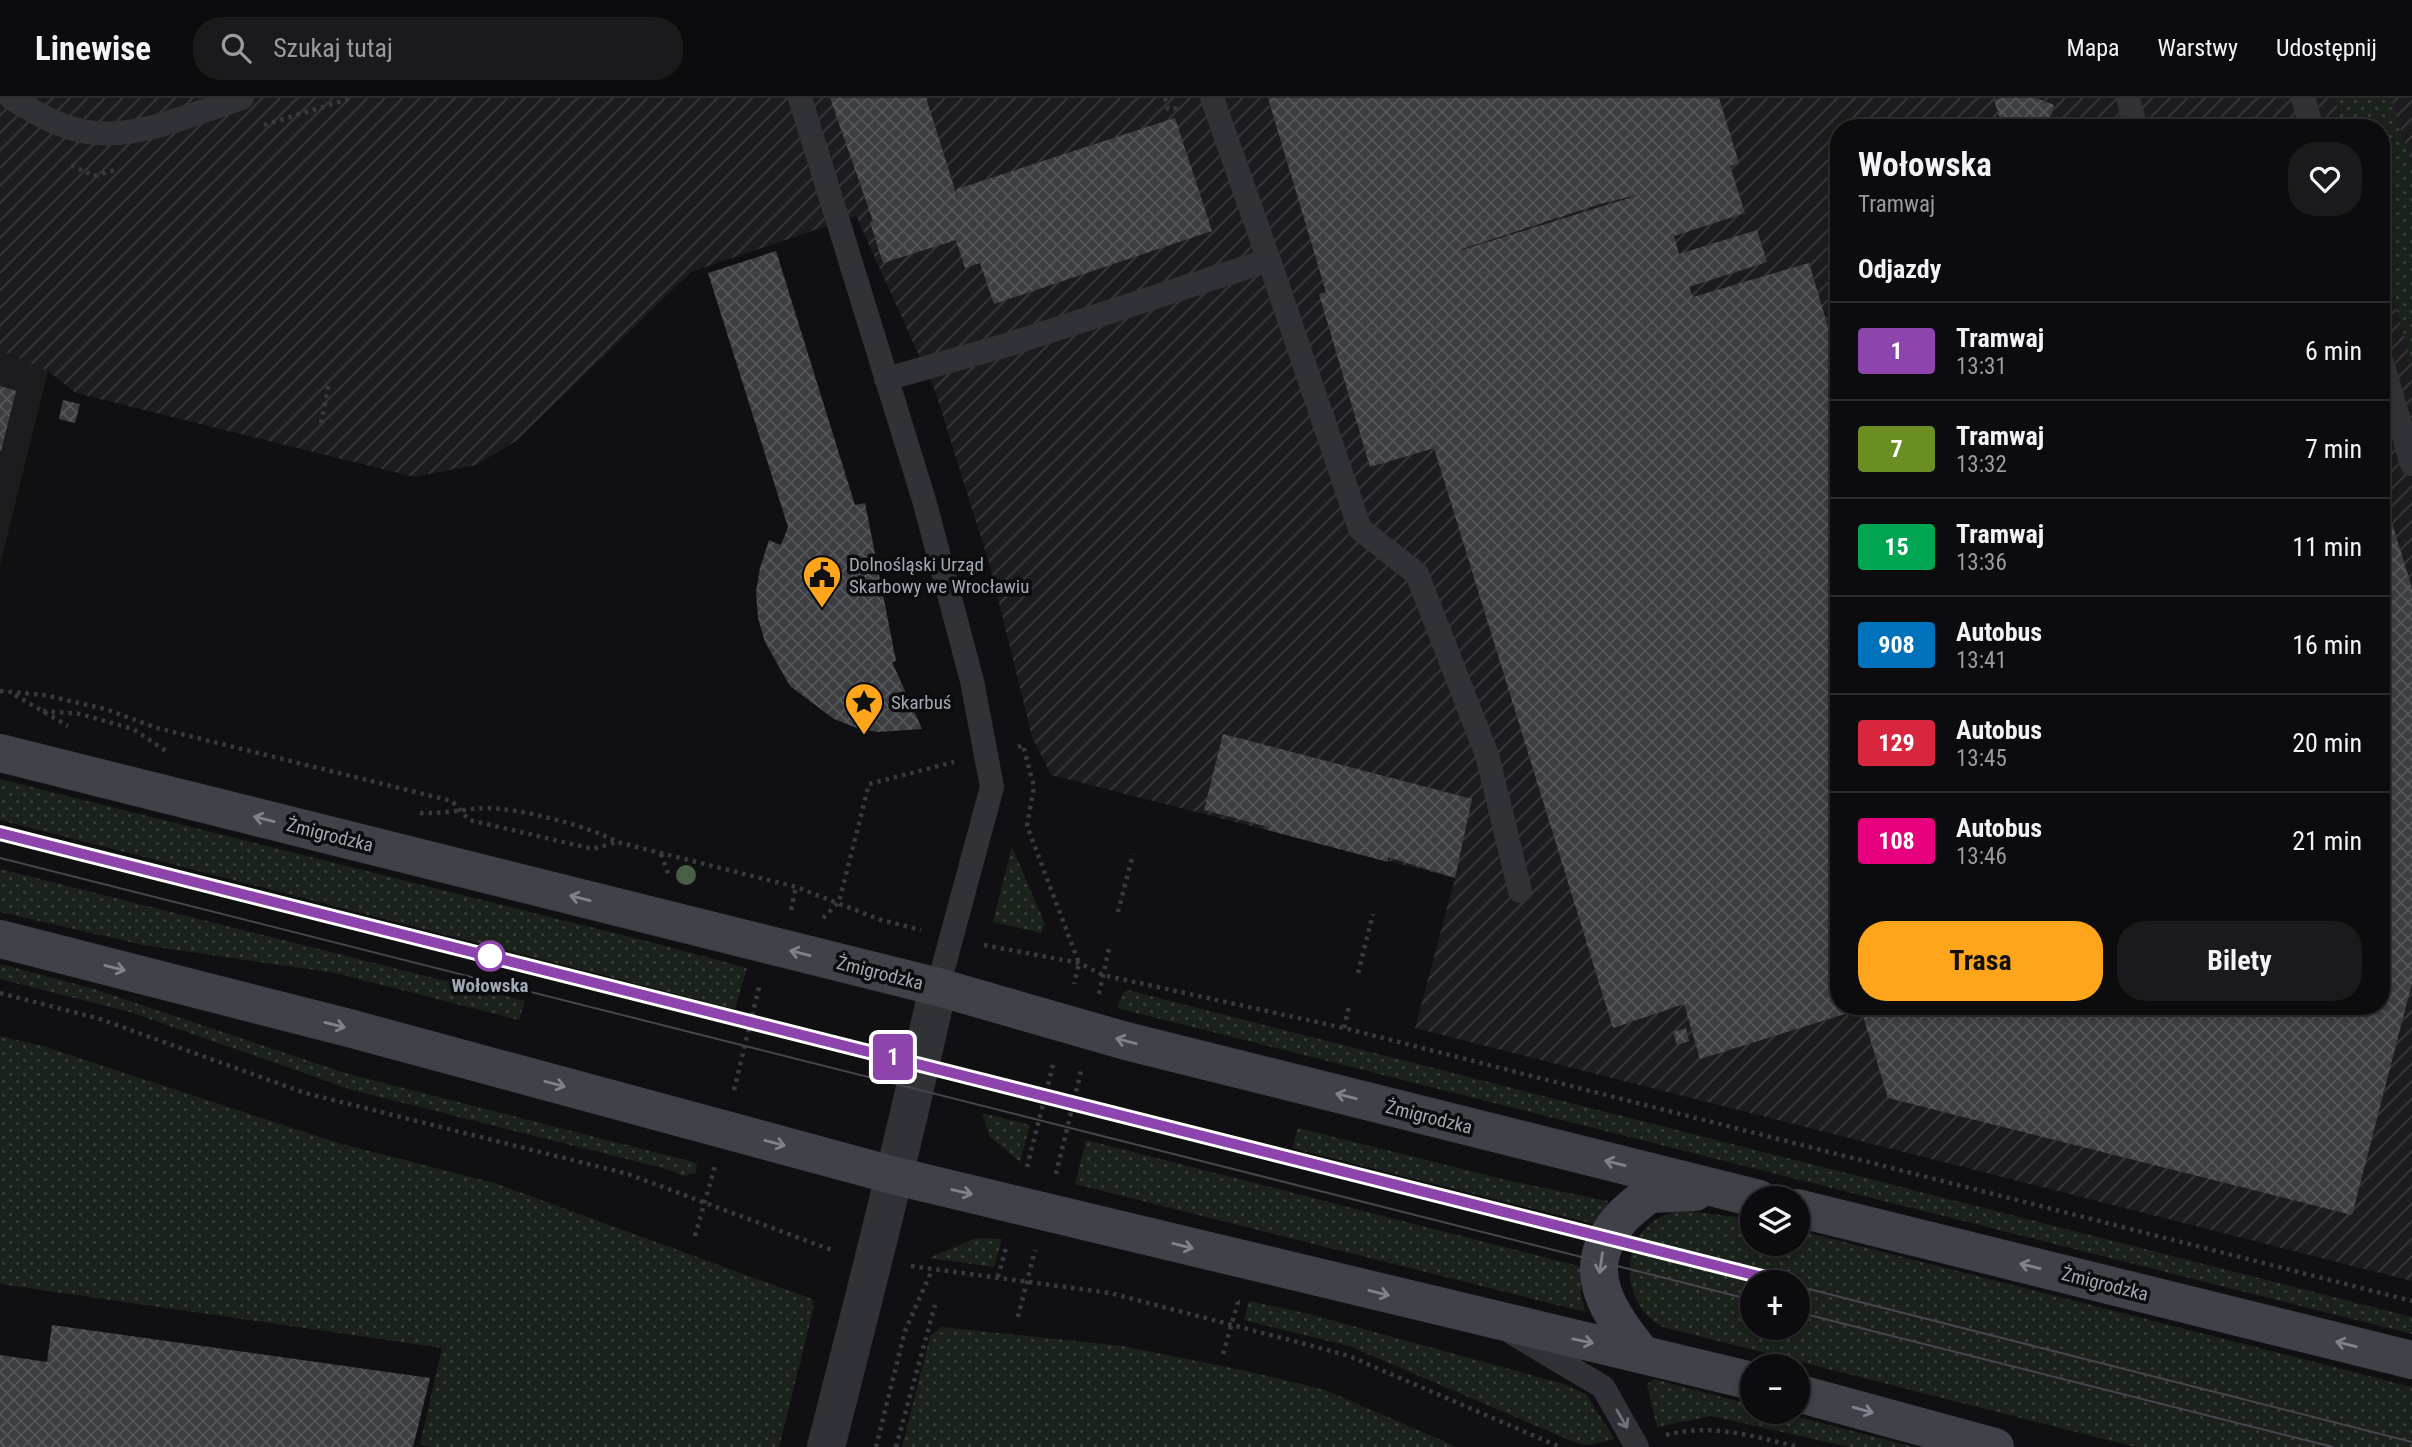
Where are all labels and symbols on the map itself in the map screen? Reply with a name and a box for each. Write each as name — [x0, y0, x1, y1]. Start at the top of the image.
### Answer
place label: Dolnośląski Urząd Skarbowy we Wrocławiu — [849, 553, 1029, 598]
public building icon: Dolnośląski Urząd Skarbowy we Wrocławiu — [801, 554, 843, 609]
place icon: Skarbuś — [843, 681, 885, 736]
place label: Skarbuś — [891, 691, 952, 714]
one-way arrow — [253, 812, 276, 825]
street label: Żmigrodzka — [284, 813, 376, 857]
one-way arrow — [569, 891, 591, 904]
marker: Wołowska — [475, 941, 505, 971]
one-way arrow — [789, 946, 812, 960]
street label: Żmigrodzka — [834, 951, 926, 995]
one-way arrow — [103, 962, 126, 975]
place label: Wołowska — [452, 974, 529, 997]
one-way arrow — [324, 1019, 346, 1032]
one-way arrow — [1115, 1033, 1137, 1046]
line badge: 1 — [870, 1034, 916, 1080]
one-way arrow — [543, 1078, 566, 1091]
one-way arrow — [1336, 1089, 1358, 1102]
street label: Żmigrodzka — [1383, 1095, 1475, 1139]
one-way arrow — [764, 1138, 786, 1151]
one-way arrow — [1604, 1156, 1627, 1169]
one-way arrow — [950, 1186, 973, 1199]
one-way arrow — [1171, 1240, 1194, 1253]
one-way arrow — [1595, 1251, 1608, 1273]
one-way arrow — [2019, 1259, 2042, 1272]
street label: Żmigrodzka — [2059, 1262, 2151, 1306]
one-way arrow — [1367, 1287, 1390, 1300]
one-way arrow — [1571, 1334, 1594, 1348]
one-way arrow — [2335, 1337, 2358, 1350]
one-way arrow — [1851, 1404, 1874, 1417]
one-way arrow — [1615, 1409, 1629, 1429]

